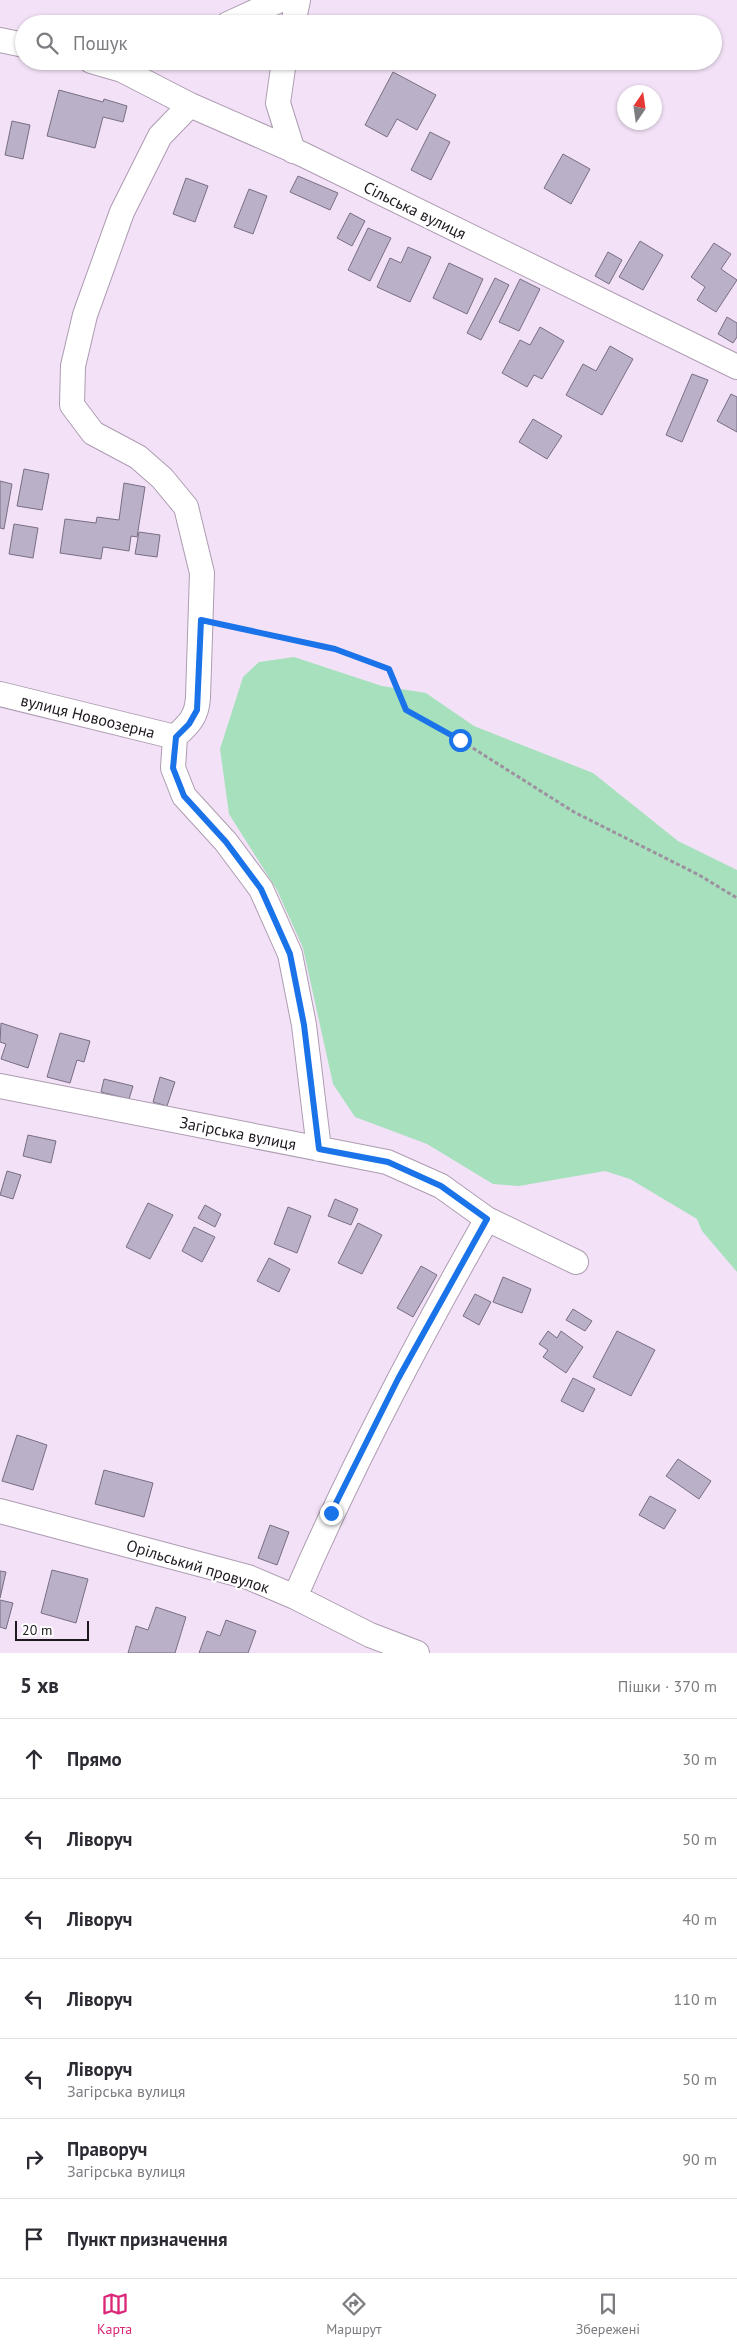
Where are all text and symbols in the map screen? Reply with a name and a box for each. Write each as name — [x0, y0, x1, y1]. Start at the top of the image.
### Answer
search box — [15, 15, 722, 70]
icon: search — [33, 29, 61, 57]
text: Пошук — [73, 31, 128, 55]
north arrow — [617, 85, 662, 130]
street label: Сільська вулиця — [360, 177, 470, 243]
street label: вулиця Новоозерна — [19, 690, 157, 742]
route start — [449, 729, 472, 752]
street label: Загірська вулиця — [178, 1112, 298, 1154]
route end — [320, 1502, 343, 1525]
street label: Орільський провулок — [124, 1535, 272, 1597]
scale bar — [15, 1618, 89, 1641]
text: 20 m — [22, 1621, 52, 1639]
text: 5 хв — [20, 1672, 59, 1699]
text: Пішки · 370 m — [618, 1676, 717, 1696]
icon: ahead — [20, 1745, 48, 1773]
text: Прямо — [67, 1747, 122, 1771]
text: 30 m — [682, 1749, 717, 1769]
icon: left — [20, 1825, 48, 1853]
text: Ліворуч — [67, 1827, 132, 1851]
text: 50 m — [682, 1829, 717, 1849]
icon: left — [20, 1905, 48, 1933]
text: Ліворуч — [67, 1907, 132, 1931]
text: 40 m — [682, 1909, 717, 1929]
icon: left — [20, 1985, 48, 2013]
text: Ліворуч — [67, 1987, 132, 2011]
text: 110 m — [674, 1989, 717, 2009]
text: Ліворуч — [67, 2057, 132, 2081]
icon: left — [20, 2065, 48, 2093]
text: 50 m — [682, 2069, 717, 2089]
text: Загірська вулиця — [67, 2081, 185, 2101]
text: Праворуч — [67, 2137, 147, 2161]
icon: right — [20, 2145, 48, 2173]
text: 90 m — [682, 2149, 717, 2169]
text: Загірська вулиця — [67, 2161, 185, 2181]
icon: arrive — [20, 2225, 48, 2253]
text: Пункт призначення — [67, 2227, 228, 2251]
tab: Карта — [97, 2290, 132, 2338]
tab: Маршрут — [326, 2290, 382, 2338]
tab: Збережені — [576, 2290, 640, 2338]

